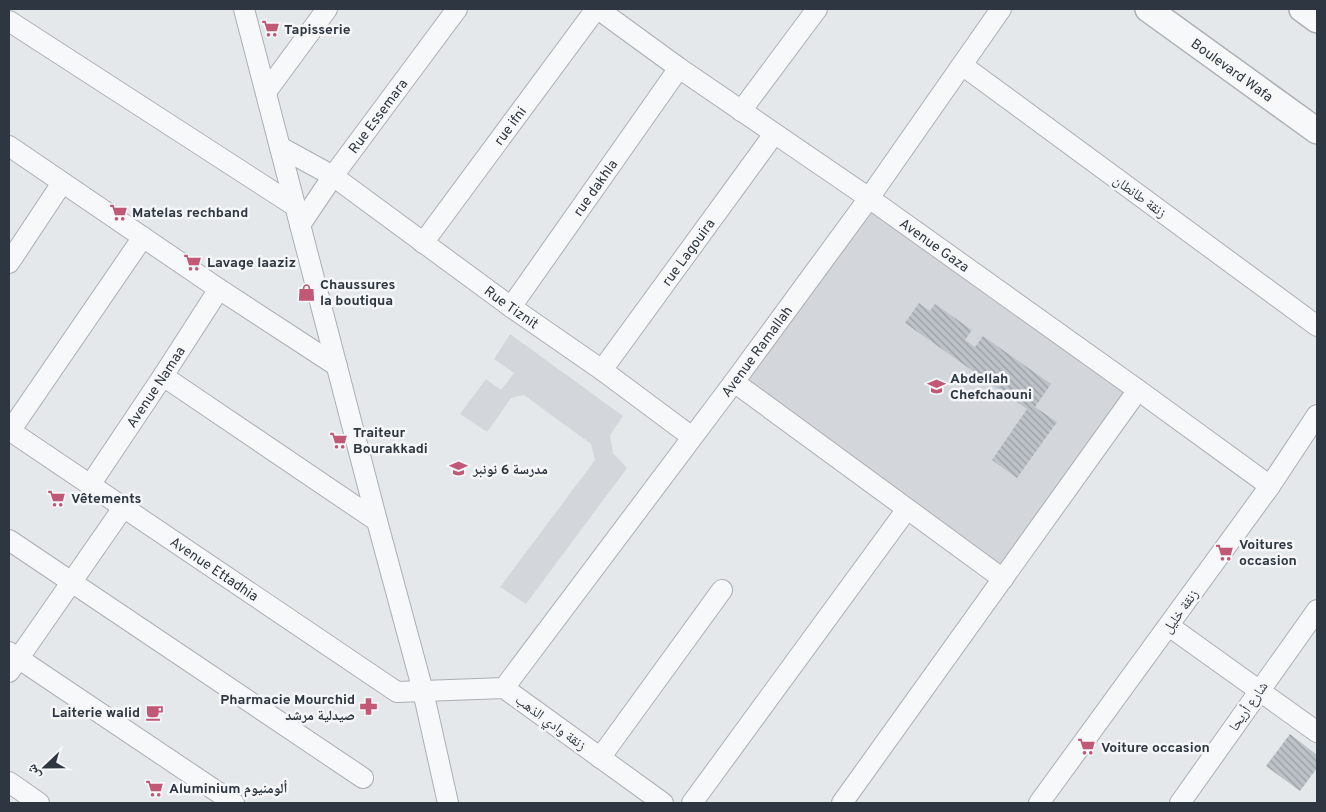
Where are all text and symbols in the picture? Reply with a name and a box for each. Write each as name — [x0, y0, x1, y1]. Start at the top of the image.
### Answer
supermarket icon: Tapisserie — [260, 19, 280, 39]
place label: Tapisserie — [284, 22, 351, 39]
street label: Boulevard Wafa — [1187, 36, 1276, 106]
street label: Rue Essemara — [346, 76, 412, 157]
street label: rue ifni — [491, 104, 531, 149]
street label: rue dakhla — [570, 157, 622, 220]
street label: زنقة طانطان — [1109, 172, 1169, 222]
supermarket icon: Matelas rechband — [108, 202, 128, 222]
place label: Matelas rechband — [132, 205, 248, 222]
street label: Avenue Gaza — [896, 215, 972, 277]
street label: rue Lagouira — [659, 216, 719, 290]
supermarket icon: Lavage laaziz — [183, 252, 203, 272]
place label: Lavage laaziz — [207, 255, 296, 272]
place label: Chaussures la boutiqua — [320, 277, 395, 310]
shop icon: Chaussures la boutiqua — [296, 282, 316, 302]
street label: Rue Tiznit — [480, 283, 541, 333]
street label: Avenue Ramallah — [719, 303, 797, 401]
street label: Avenue Namaa — [124, 344, 190, 432]
place label: Abdellah Chefchaouni — [950, 371, 1032, 404]
school or university icon: Abdellah Chefchaouni — [926, 376, 946, 396]
place label: Traiteur Bourakkadi — [353, 425, 428, 458]
supermarket icon: Traiteur Bourakkadi — [329, 430, 349, 450]
school or university icon: مدرسة 6 نونبر — [449, 459, 469, 479]
place label: مدرسة 6 نونبر — [472, 462, 548, 479]
supermarket icon: Vêtements — [47, 488, 67, 508]
place label: Vêtements — [71, 491, 142, 508]
street label: Avenue Ettadhia — [166, 534, 261, 606]
place label: Voitures occasion — [1239, 537, 1297, 570]
supermarket icon: Voitures occasion — [1215, 542, 1235, 562]
street label: زنقة خليل — [1160, 587, 1203, 637]
street label: شارع أريحا — [1225, 678, 1272, 735]
place label: Pharmacie Mourchid صيدلية مرشد — [220, 692, 355, 725]
street label: زنقة وادي الذهب — [510, 692, 589, 756]
pharmacy icon: Pharmacie Mourchid صيدلية مرشد — [359, 697, 379, 717]
cafe icon: Laiterie walid — [144, 702, 164, 722]
place label: Laiterie walid — [52, 705, 140, 722]
supermarket icon: Voiture occasion — [1077, 737, 1097, 757]
place label: Voiture occasion — [1101, 740, 1210, 757]
north arrow — [20, 742, 70, 792]
text: ش — [24, 761, 45, 781]
supermarket icon: Aluminium ألومنيوم — [145, 778, 165, 798]
place label: Aluminium ألومنيوم — [169, 780, 287, 798]

